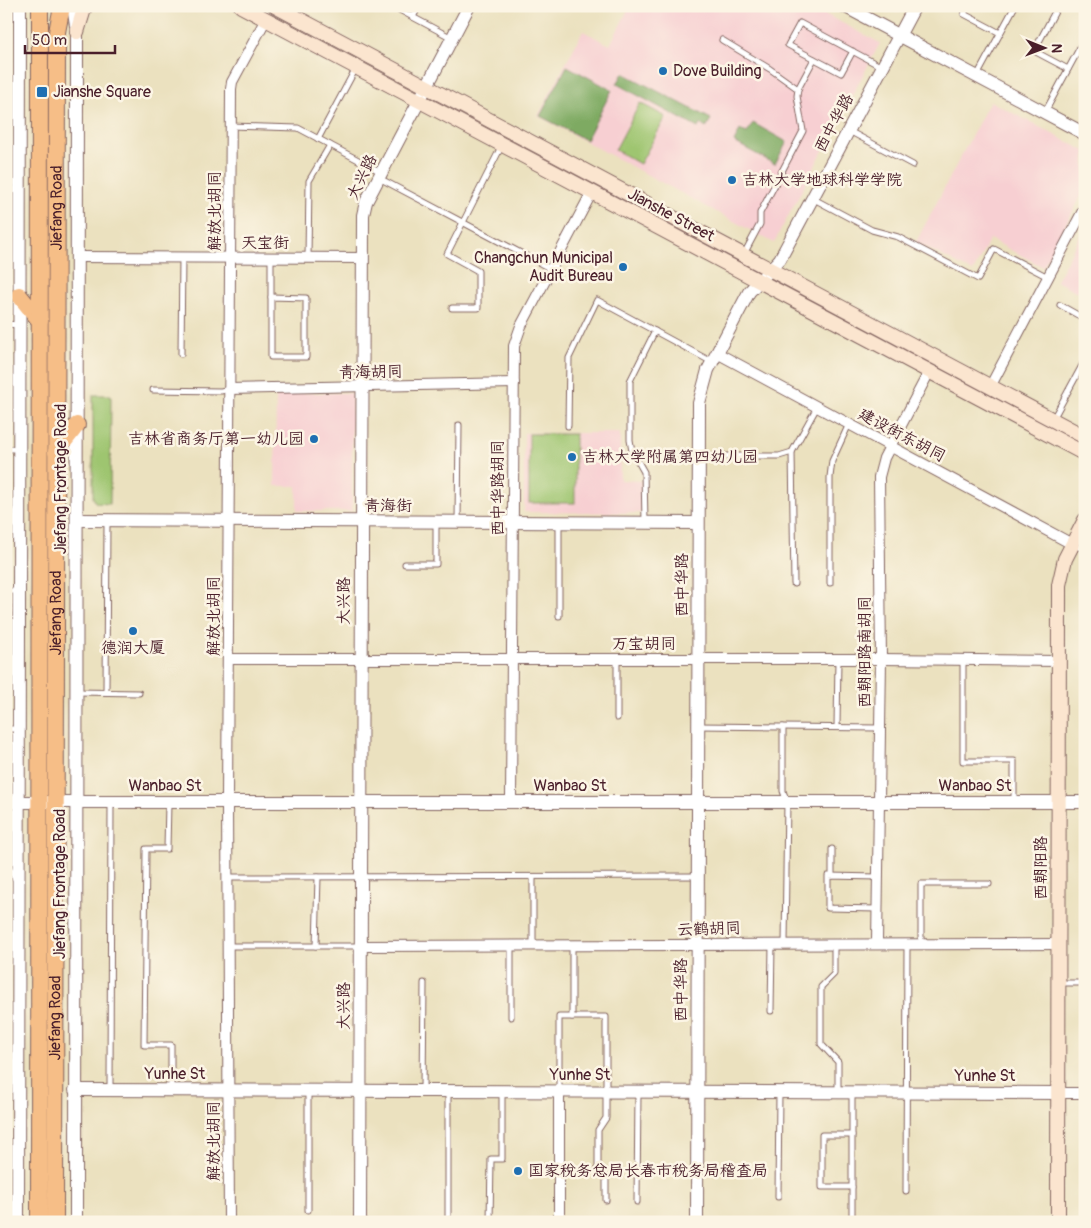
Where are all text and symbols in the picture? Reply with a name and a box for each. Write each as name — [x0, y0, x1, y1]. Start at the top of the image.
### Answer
scale bar — [25, 22, 115, 54]
north arrow — [1018, 22, 1068, 72]
text: 50 m — [32, 31, 67, 50]
text: N — [1048, 43, 1065, 53]
place label: Dove Building — [673, 61, 762, 81]
marker: Dove Building — [657, 65, 669, 77]
place label: Jianshe Square — [53, 82, 151, 102]
marker: Jianshe Square — [35, 85, 49, 99]
street label: 西中华路 — [810, 90, 858, 156]
street label: 大兴路 — [342, 151, 382, 203]
street label: Jiefang Road — [47, 165, 67, 251]
place label: 吉林大学地球科学学院 — [742, 170, 902, 190]
street label: 解放北胡同 — [205, 171, 225, 251]
marker: 吉林大学地球科学学院 — [726, 174, 738, 186]
street label: Jianshe Street — [624, 184, 718, 247]
street label: 天宝街 — [241, 233, 289, 253]
place label: Changchun Municipal Audit Bureau — [474, 248, 613, 286]
marker: Changchun Municipal Audit Bureau — [617, 261, 629, 273]
street label: 青海胡同 — [339, 361, 403, 383]
street label: Jiefang Frontage Road — [51, 404, 71, 554]
street label: 建设街东胡同 — [855, 404, 949, 466]
place label: 吉林省商务厅第一幼儿园 — [128, 429, 304, 449]
marker: 吉林省商务厅第一幼儿园 — [308, 433, 320, 445]
street label: 西中华路胡同 — [488, 440, 508, 536]
place label: 吉林大学附属第四幼儿园 — [582, 447, 758, 467]
marker: 吉林大学附属第四幼儿园 — [566, 451, 578, 463]
street label: 青海街 — [364, 496, 412, 516]
street label: 西中华路 — [672, 553, 692, 617]
street label: Jiefang Road — [46, 570, 66, 656]
street label: 解放北胡同 — [204, 576, 224, 656]
street label: 大兴路 — [334, 577, 354, 625]
street label: 西朝阳路南胡同 — [855, 596, 875, 708]
marker: 德润大厦 — [127, 625, 139, 637]
street label: 万宝胡同 — [612, 634, 676, 654]
place label: 德润大厦 — [101, 638, 165, 658]
street label: Wanbao St — [129, 776, 202, 796]
street label: Wanbao St — [534, 776, 607, 796]
street label: Wanbao St — [939, 776, 1012, 796]
street label: Jiefang Frontage Road — [50, 809, 70, 959]
street label: 西朝阳路 — [1031, 836, 1051, 900]
street label: 云鹤胡同 — [677, 918, 741, 940]
street label: 西中华路 — [671, 958, 691, 1022]
street label: Jiefang Road — [45, 975, 65, 1061]
street label: 大兴路 — [334, 982, 354, 1030]
street label: Yunhe St — [144, 1064, 206, 1084]
street label: Yunhe St — [549, 1065, 611, 1085]
street label: Yunhe St — [954, 1066, 1016, 1086]
street label: 解放北胡同 — [204, 1101, 224, 1181]
place label: 国家税务总局长春市税务局稽查局 — [528, 1161, 768, 1181]
marker: 国家税务总局长春市税务局稽查局 — [512, 1165, 524, 1177]

